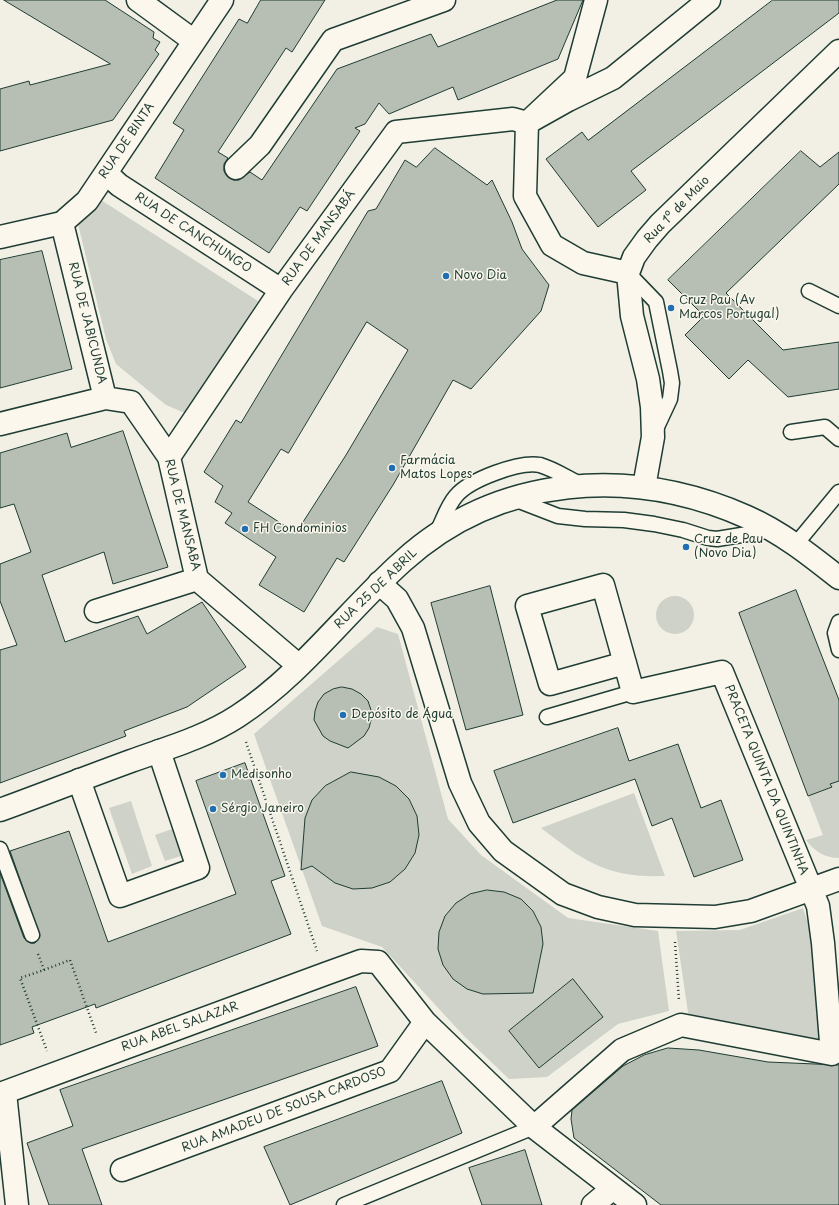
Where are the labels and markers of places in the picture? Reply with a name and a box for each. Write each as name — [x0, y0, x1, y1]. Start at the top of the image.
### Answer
place label: Novo Dia — [454, 269, 507, 283]
marker: Novo Dia — [441, 271, 451, 281]
place label: Cruz Pau (Av Marcos Portugal) — [679, 294, 779, 322]
marker: Cruz Pau (Av Marcos Portugal) — [666, 303, 676, 313]
place label: Farmácia Matos Lopes — [400, 454, 472, 482]
marker: Farmácia Matos Lopes — [387, 463, 397, 473]
place label: FH Condominios — [253, 522, 347, 536]
marker: FH Condominios — [240, 524, 250, 534]
place label: Cruz de Pau (Novo Dia) — [694, 533, 763, 561]
marker: Cruz de Pau (Novo Dia) — [681, 542, 691, 552]
place label: Depósito de Água — [351, 708, 453, 722]
marker: Depósito de Água — [338, 710, 348, 720]
place label: Medisonho — [231, 768, 292, 782]
marker: Medisonho — [218, 770, 228, 780]
place label: Sérgio Janeiro — [221, 802, 304, 816]
marker: Sérgio Janeiro — [208, 804, 218, 814]

